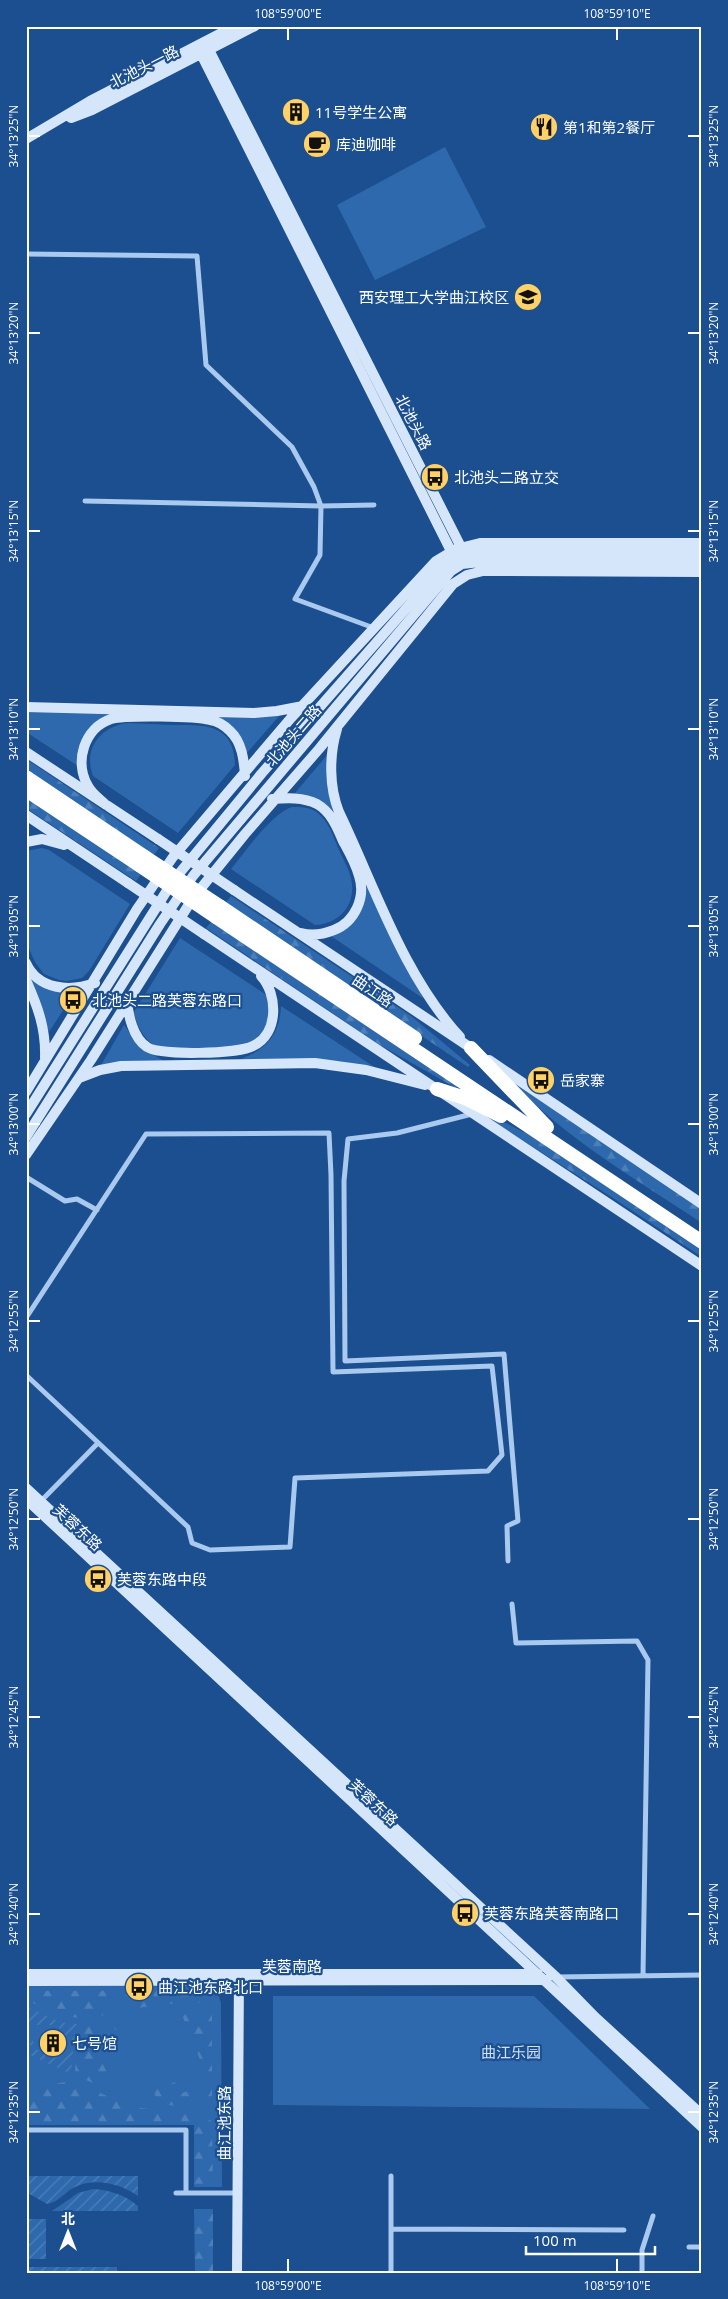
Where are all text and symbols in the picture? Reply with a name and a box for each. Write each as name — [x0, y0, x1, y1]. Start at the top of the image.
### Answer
text: 108°59'00"E — [254, 5, 322, 22]
text: 108°59'10"E — [583, 5, 651, 22]
street label: 北池头一路 — [106, 40, 182, 92]
building icon: 11号学生公寓 — [281, 97, 311, 127]
place label: 11号学生公寓 — [315, 102, 407, 122]
text: 34°13'25"N — [5, 105, 22, 167]
text: 34°13'25"N — [705, 105, 722, 167]
restaurant icon: 第1和第2餐厅 — [529, 112, 559, 142]
place label: 第1和第2餐厅 — [563, 117, 655, 137]
cafe icon: 库迪咖啡 — [302, 129, 332, 159]
place label: 库迪咖啡 — [336, 134, 396, 154]
school or university icon: 西安理工大学曲江校区 — [513, 282, 543, 312]
place label: 西安理工大学曲江校区 — [359, 287, 509, 307]
text: 34°13'20"N — [5, 302, 22, 364]
text: 34°13'20"N — [705, 302, 722, 364]
street label: 北池头路 — [391, 391, 437, 453]
bus stop icon: 北池头二路立交 — [420, 462, 450, 492]
place label: 北池头二路立交 — [454, 467, 559, 487]
text: 34°13'15"N — [5, 500, 22, 562]
text: 34°13'15"N — [705, 500, 722, 562]
text: 34°13'10"N — [5, 698, 22, 760]
text: 34°13'10"N — [705, 698, 722, 760]
street label: 北池头二路 — [261, 700, 325, 770]
text: 34°13'05"N — [5, 895, 22, 957]
text: 34°13'05"N — [705, 895, 722, 957]
street label: 曲江路 — [349, 969, 397, 1011]
bus stop icon: 北池头二路芙蓉东路口 — [58, 985, 88, 1015]
place label: 北池头二路芙蓉东路口 — [92, 990, 242, 1010]
bus stop icon: 岳家寨 — [526, 1065, 556, 1095]
place label: 岳家寨 — [560, 1070, 605, 1090]
text: 34°13'00"N — [5, 1093, 22, 1155]
text: 34°13'00"N — [705, 1093, 722, 1155]
text: 34°12'55"N — [5, 1290, 22, 1352]
text: 34°12'55"N — [705, 1290, 722, 1352]
text: 34°12'50"N — [5, 1488, 22, 1550]
text: 34°12'50"N — [705, 1488, 722, 1550]
street label: 芙蓉东路 — [49, 1499, 107, 1555]
bus stop icon: 芙蓉东路中段 — [83, 1564, 113, 1594]
place label: 芙蓉东路中段 — [117, 1569, 207, 1589]
text: 34°12'45"N — [5, 1686, 22, 1748]
text: 34°12'45"N — [705, 1686, 722, 1748]
street label: 芙蓉东路 — [345, 1774, 403, 1830]
text: 34°12'40"N — [5, 1883, 22, 1945]
text: 34°12'40"N — [705, 1883, 722, 1945]
bus stop icon: 芙蓉东路芙蓉南路口 — [450, 1898, 480, 1928]
place label: 芙蓉东路芙蓉南路口 — [484, 1903, 619, 1923]
street label: 芙蓉南路 — [262, 1956, 322, 1976]
bus stop icon: 曲江池东路北口 — [124, 1972, 154, 2002]
place label: 曲江池东路北口 — [158, 1977, 263, 1997]
building icon: 七号馆 — [38, 2028, 68, 2058]
place label: 七号馆 — [72, 2033, 117, 2053]
park label: 曲江乐园 — [481, 2042, 541, 2062]
text: 34°12'35"N — [5, 2081, 22, 2143]
text: 34°12'35"N — [705, 2081, 722, 2143]
street label: 曲江池东路 — [214, 2085, 234, 2161]
north arrow — [42, 2206, 92, 2256]
text: 北 — [61, 2209, 75, 2228]
scale bar — [526, 2224, 654, 2256]
text: 100 m — [533, 2230, 577, 2250]
text: 108°59'00"E — [254, 2277, 322, 2294]
text: 108°59'10"E — [583, 2277, 651, 2294]

